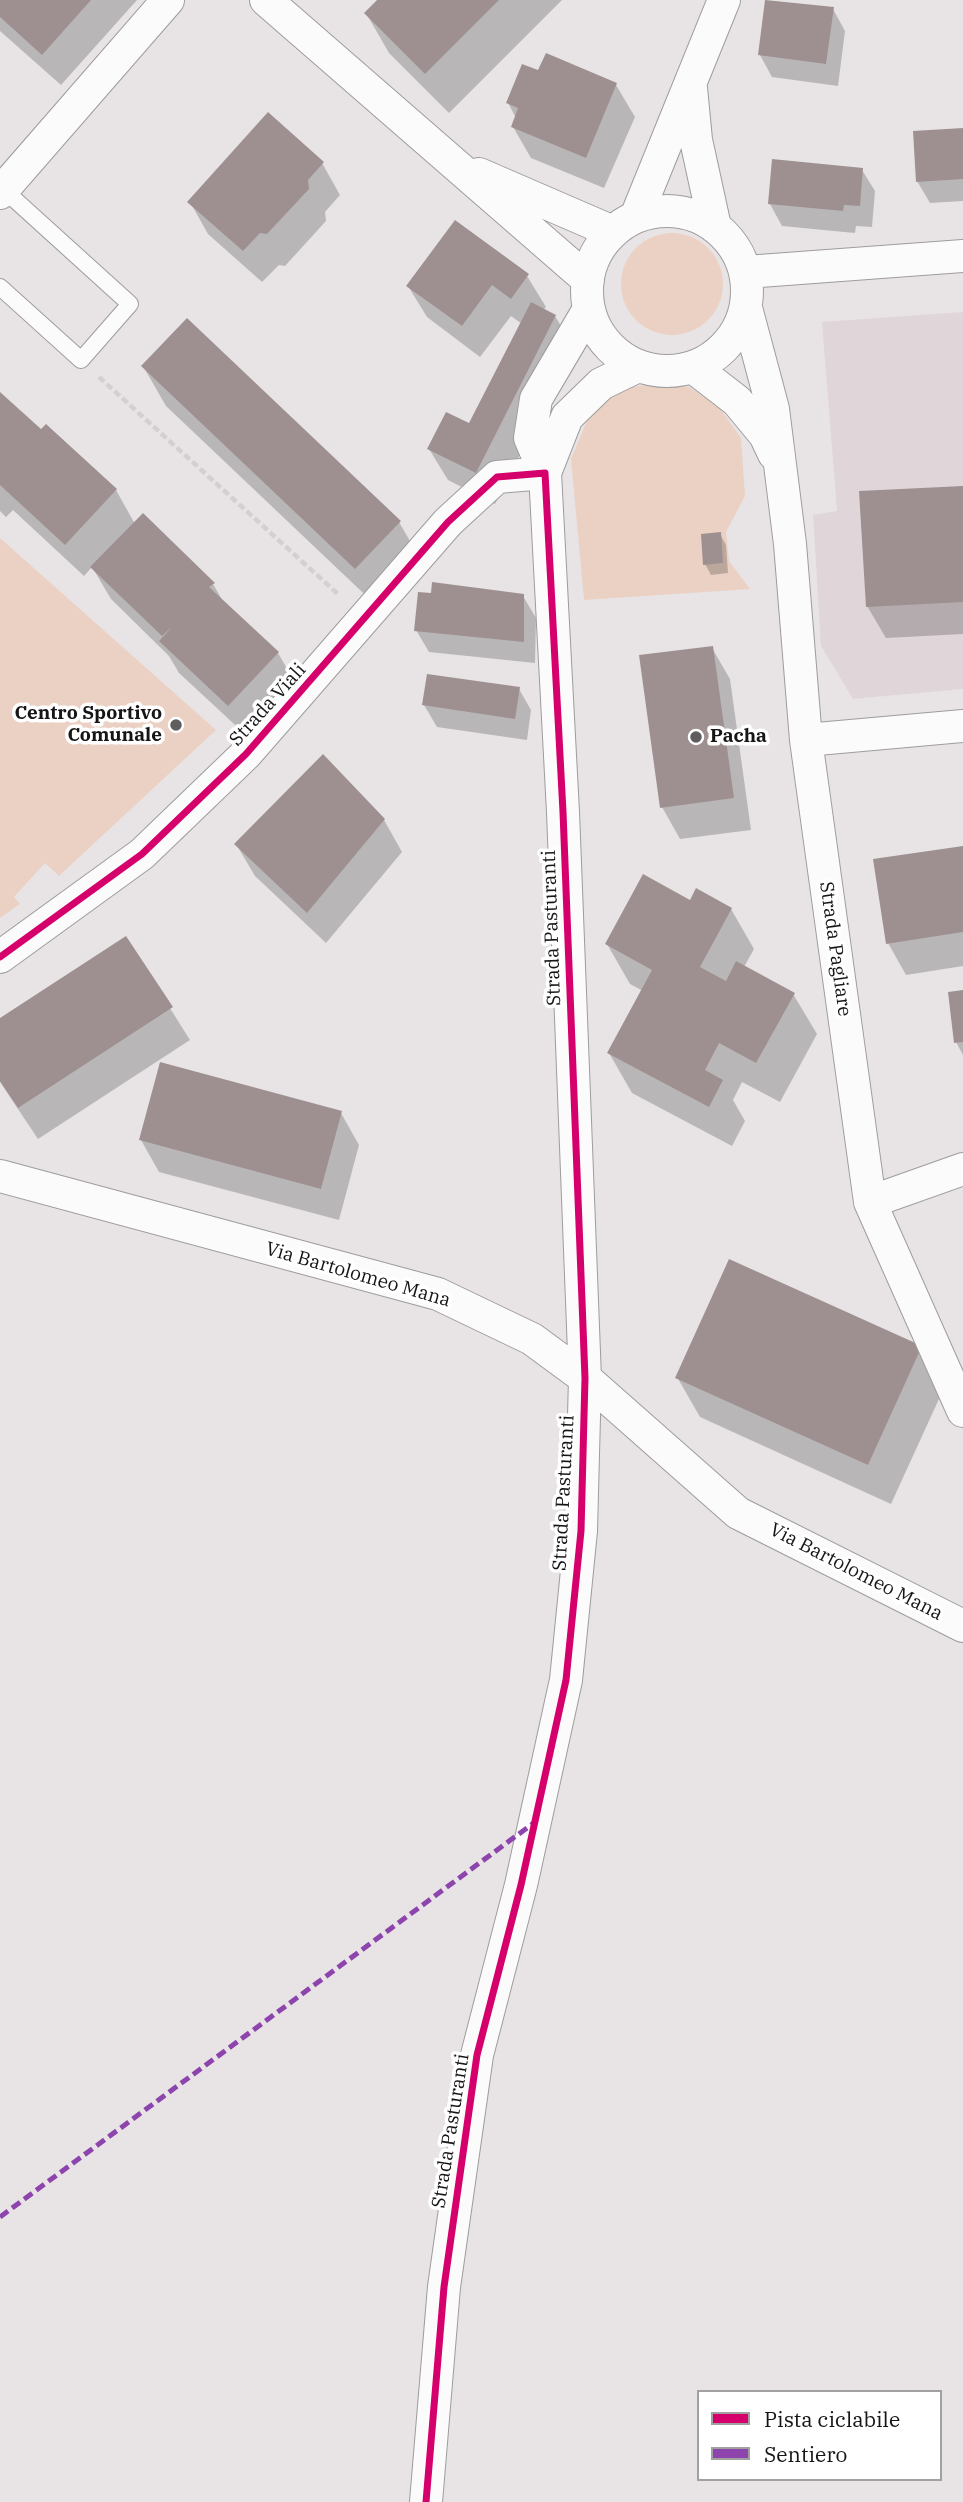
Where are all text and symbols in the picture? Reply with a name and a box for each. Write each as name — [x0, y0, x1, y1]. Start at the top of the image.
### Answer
street label: Strada Viali — [225, 659, 311, 751]
place label: Centro Sportivo Comunale — [14, 703, 162, 747]
marker: Centro Sportivo Comunale — [168, 717, 184, 733]
place label: Pacha — [710, 726, 767, 748]
marker: Pacha — [688, 729, 704, 745]
street label: Strada Pasturanti — [538, 850, 566, 1006]
street label: Strada Pagliare — [814, 880, 856, 1018]
street label: Via Bartolomeo Mana — [263, 1238, 453, 1312]
street label: Strada Pasturanti — [549, 1414, 579, 1572]
street label: Via Bartolomeo Mana — [766, 1518, 946, 1626]
street label: Strada Pasturanti — [428, 2052, 474, 2210]
legend — [697, 2390, 942, 2481]
text: Pista ciclabile — [764, 2405, 900, 2433]
text: Sentiero — [764, 2440, 847, 2468]

